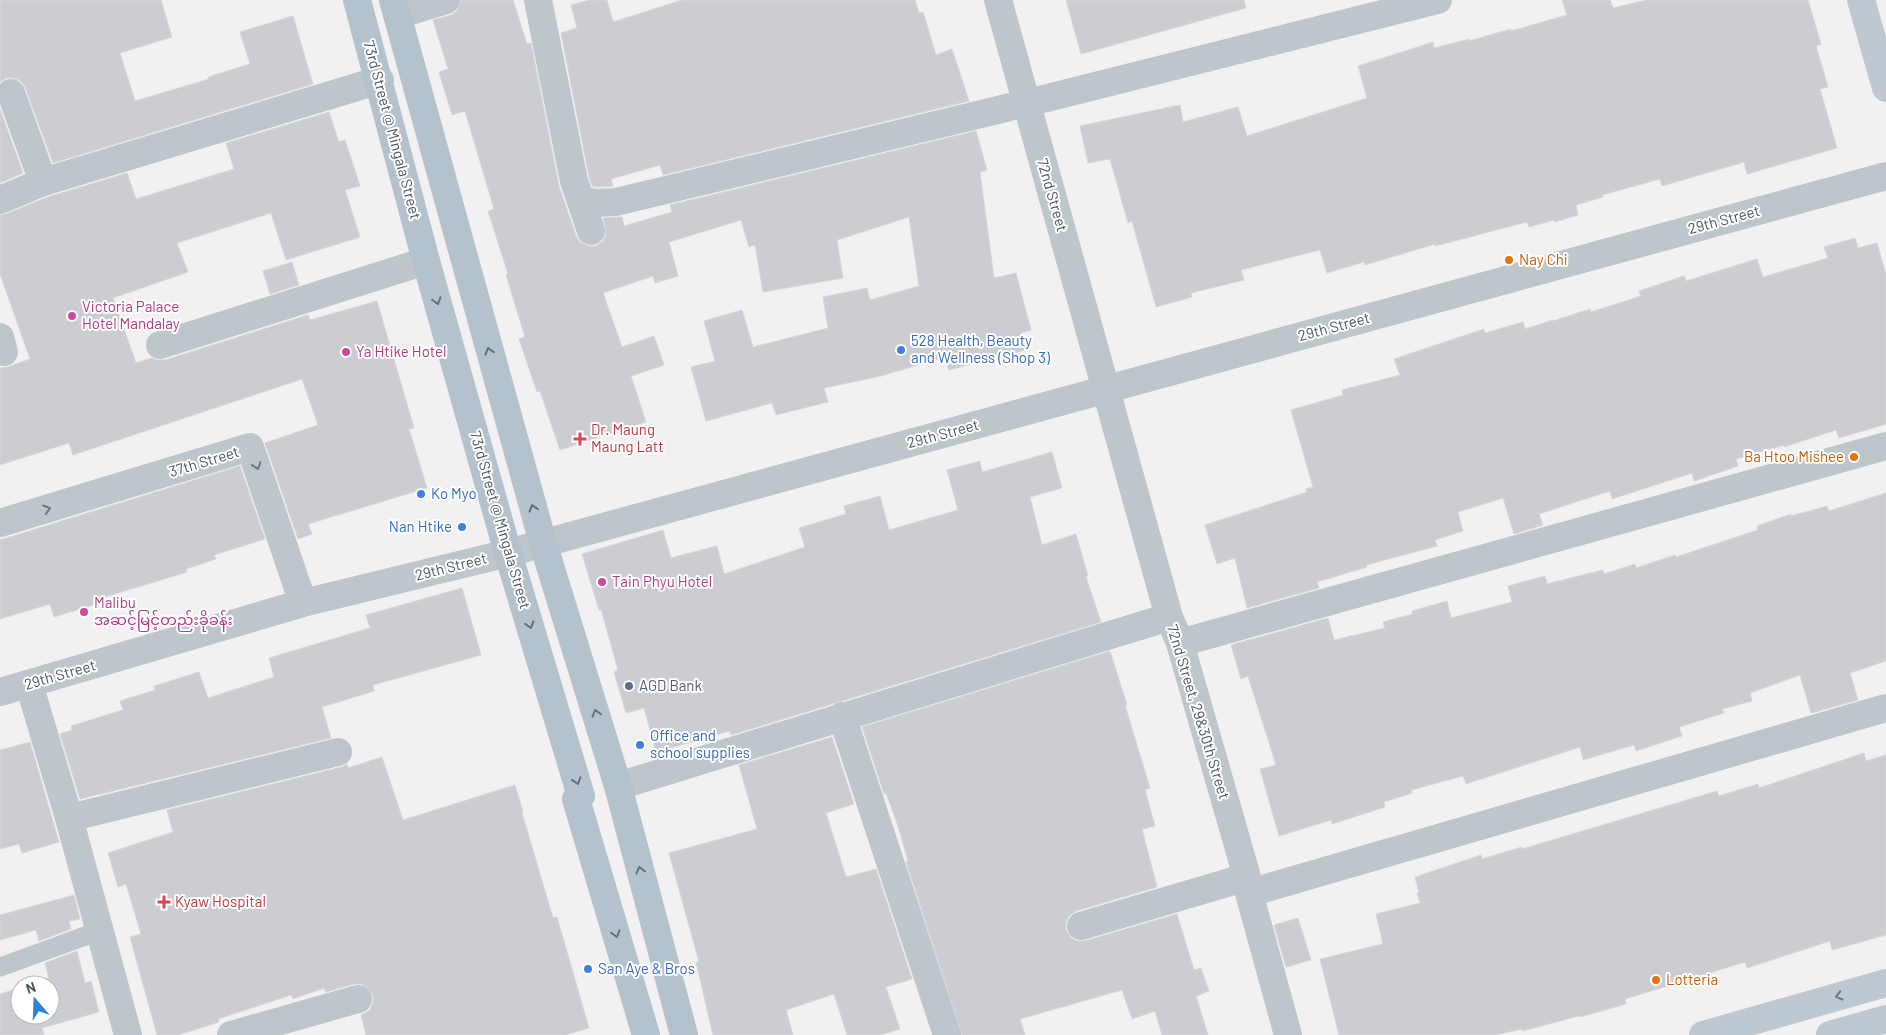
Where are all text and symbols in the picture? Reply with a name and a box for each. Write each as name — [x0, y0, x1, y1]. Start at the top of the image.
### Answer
street label: 73rd Street @ Mingala Street — [360, 38, 425, 221]
street label: 72nd Street — [1034, 156, 1072, 233]
street label: 29th Street — [1686, 201, 1762, 237]
place label: Nay Chi — [1519, 250, 1568, 268]
marker: Nay Chi — [1503, 254, 1515, 266]
one-way arrow — [432, 296, 442, 304]
place label: Victoria Palace Hotel Mandalay — [82, 297, 180, 332]
street label: 29th Street — [1296, 308, 1372, 344]
marker: Victoria Palace Hotel Mandalay — [66, 310, 78, 322]
place label: 528 Health, Beauty and Wellness (Shop 3) — [911, 331, 1050, 366]
place label: Ya Htike Hotel — [356, 342, 446, 360]
marker: 528 Health, Beauty and Wellness (Shop 3) — [895, 344, 907, 356]
marker: Ya Htike Hotel — [340, 346, 352, 358]
one-way arrow — [485, 348, 495, 356]
street label: 29th Street — [905, 415, 981, 451]
place label: Dr. Maung Maung Latt — [591, 420, 664, 455]
street label: 73rd Street @ Mingala Street — [467, 429, 535, 611]
marker: Dr. Maung Maung Latt — [573, 432, 587, 446]
street label: 37th Street — [166, 442, 241, 480]
place label: Ba Htoo Mishee — [1744, 447, 1844, 465]
marker: Ba Htoo Mishee — [1848, 451, 1860, 463]
one-way arrow — [251, 462, 261, 470]
place label: Ko Myo — [431, 484, 477, 502]
marker: Ko Myo — [415, 488, 427, 500]
one-way arrow — [528, 503, 539, 512]
one-way arrow — [42, 505, 50, 515]
place label: Nan Htike — [389, 517, 452, 535]
marker: Nan Htike — [456, 521, 468, 533]
street label: 29th Street — [413, 548, 489, 584]
place label: Tain Phyu Hotel — [612, 572, 712, 590]
marker: Tain Phyu Hotel — [596, 576, 608, 588]
place label: Malibu အဆင့်မြင့်တည်းခိုခန်း — [94, 593, 233, 632]
marker: Malibu အဆင့်မြင့်တည်းခိုခန်း — [78, 606, 90, 618]
one-way arrow — [524, 621, 534, 629]
street label: 72nd Street, 29&30th Street — [1164, 622, 1234, 801]
street label: 29th Street — [22, 655, 97, 693]
place label: AGD Bank — [639, 676, 702, 694]
marker: AGD Bank — [623, 680, 635, 692]
one-way arrow — [591, 710, 601, 718]
place label: Office and school supplies — [650, 726, 750, 761]
marker: Office and school supplies — [634, 739, 646, 751]
one-way arrow — [571, 776, 581, 785]
one-way arrow — [635, 865, 646, 874]
place label: Kyaw Hospital — [175, 892, 266, 910]
marker: Kyaw Hospital — [157, 895, 171, 909]
one-way arrow — [611, 930, 621, 938]
place label: San Aye & Bros — [598, 959, 695, 977]
marker: San Aye & Bros — [582, 963, 594, 975]
place label: Lotteria — [1666, 970, 1718, 988]
marker: Lotteria — [1650, 974, 1662, 986]
north arrow — [10, 975, 60, 1025]
text: N — [23, 978, 38, 997]
one-way arrow — [1835, 990, 1844, 1001]

